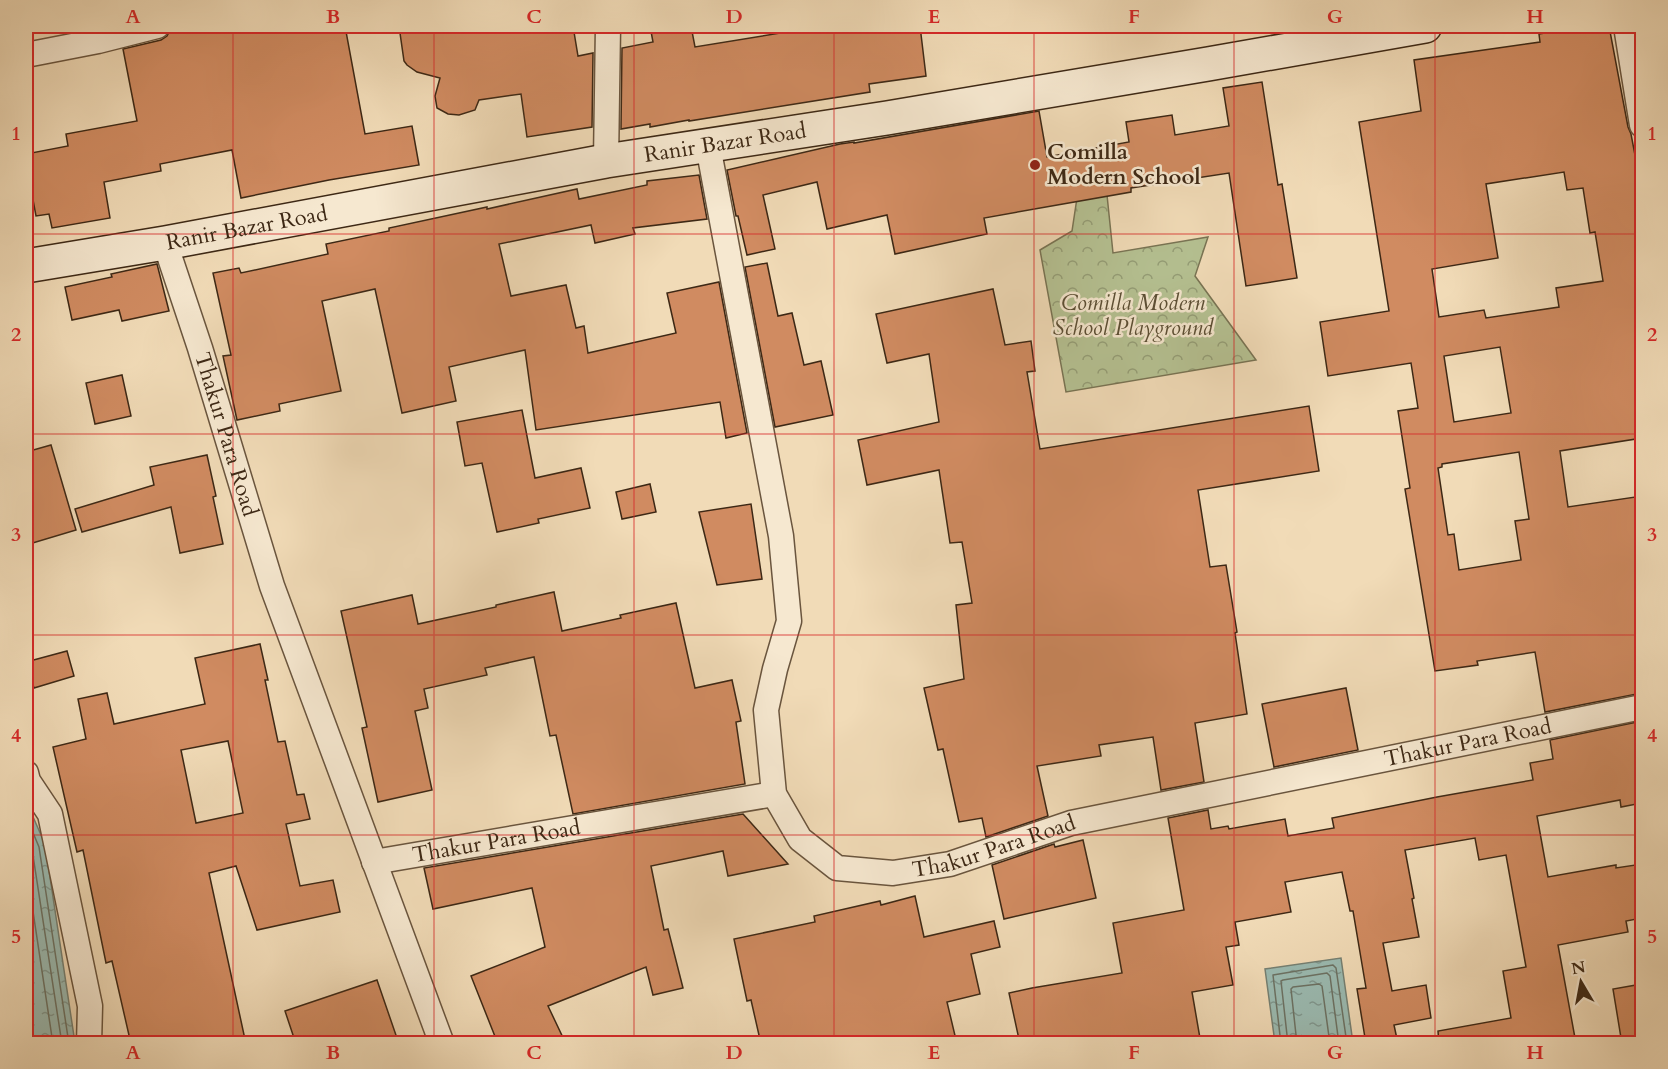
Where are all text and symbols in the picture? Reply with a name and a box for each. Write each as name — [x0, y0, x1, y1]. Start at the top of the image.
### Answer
text: A — [125, 3, 141, 30]
text: B — [326, 3, 340, 30]
text: C — [526, 3, 542, 30]
text: D — [725, 3, 743, 30]
text: E — [928, 3, 940, 30]
text: F — [1128, 3, 1140, 30]
text: G — [1327, 3, 1343, 30]
text: H — [1526, 3, 1544, 30]
street label: Ranir Bazar Road — [642, 116, 809, 170]
text: 1 — [11, 120, 21, 147]
text: 1 — [1647, 120, 1657, 147]
place label: Comilla Modern School — [1047, 137, 1201, 192]
marker: Comilla Modern School — [1028, 158, 1042, 172]
street label: Ranir Bazar Road — [164, 198, 330, 258]
park label: Comilla Modern School Playground — [1053, 288, 1215, 343]
text: 2 — [11, 321, 21, 348]
text: 2 — [1647, 321, 1657, 348]
street label: Thakur Para Road — [187, 349, 265, 520]
text: 3 — [11, 521, 21, 548]
text: 3 — [1647, 521, 1657, 548]
street label: Thakur Para Road — [1381, 711, 1554, 774]
text: 4 — [11, 722, 21, 749]
text: 4 — [1647, 722, 1657, 749]
street label: Thakur Para Road — [910, 807, 1080, 885]
street label: Thakur Para Road — [410, 812, 583, 870]
text: 5 — [11, 923, 21, 950]
text: 5 — [1647, 923, 1657, 950]
north arrow — [1551, 952, 1611, 1012]
text: N — [1570, 956, 1587, 980]
text: A — [125, 1039, 141, 1066]
text: B — [326, 1039, 340, 1066]
text: C — [526, 1039, 542, 1066]
text: D — [725, 1039, 743, 1066]
text: E — [928, 1039, 940, 1066]
text: F — [1128, 1039, 1140, 1066]
text: G — [1327, 1039, 1343, 1066]
text: H — [1526, 1039, 1544, 1066]

